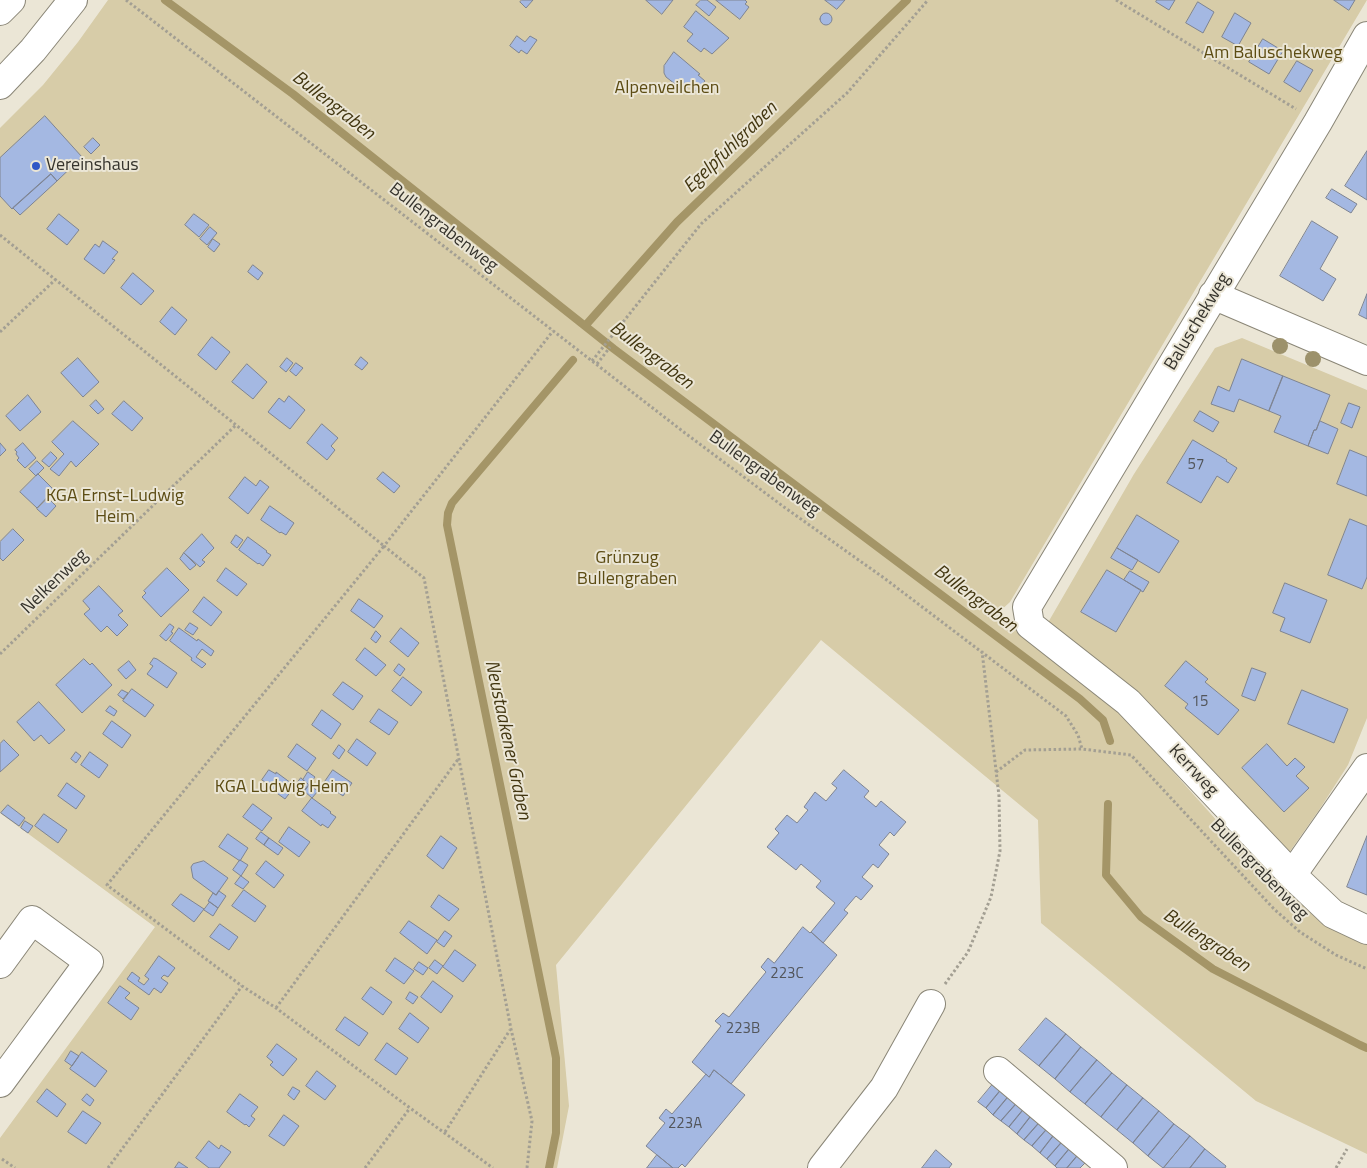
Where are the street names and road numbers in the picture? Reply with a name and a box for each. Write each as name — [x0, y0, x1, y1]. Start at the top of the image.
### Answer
street label: Bullengrabenweg — [384, 179, 502, 277]
street label: Baluschekweg — [1161, 270, 1235, 374]
street label: Bullengrabenweg — [704, 426, 824, 522]
street label: Nelkenweg — [17, 545, 93, 619]
street label: Kerrweg — [1163, 740, 1223, 802]
street label: Bullengrabenweg — [1205, 815, 1313, 925]

